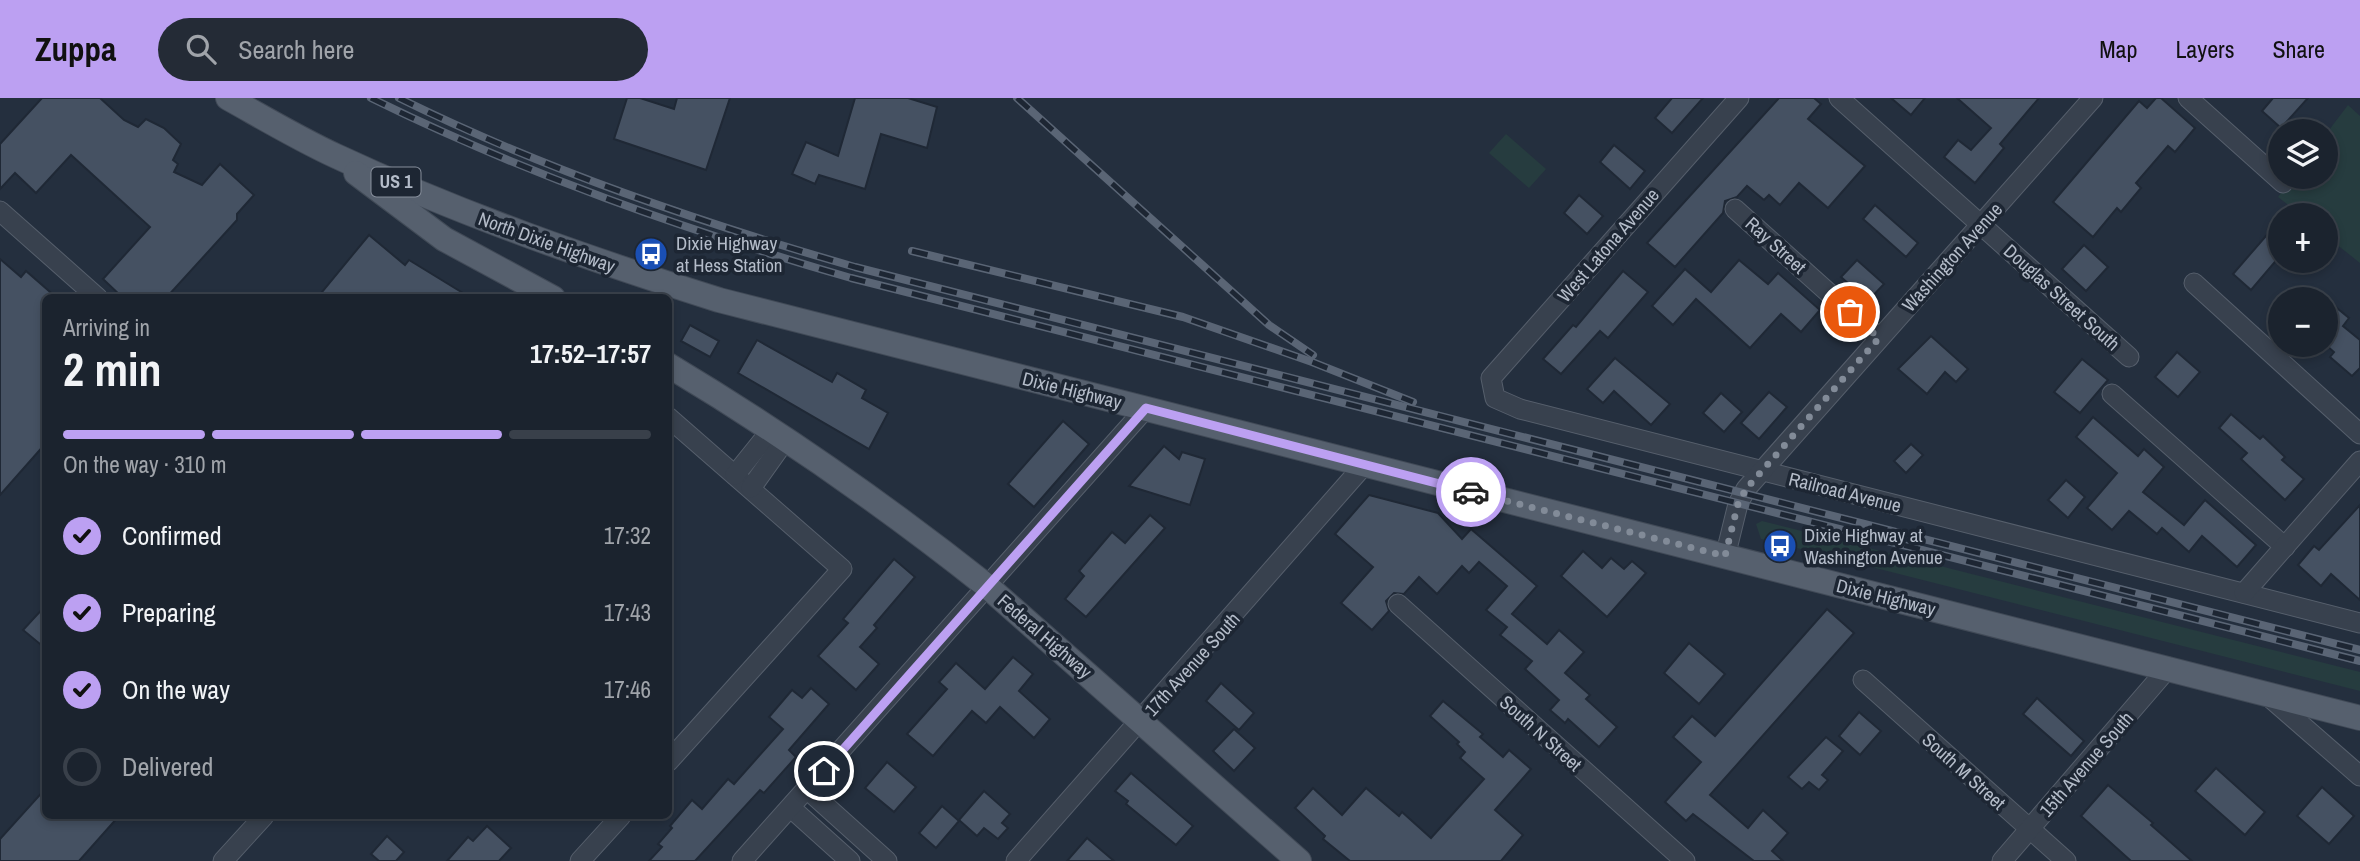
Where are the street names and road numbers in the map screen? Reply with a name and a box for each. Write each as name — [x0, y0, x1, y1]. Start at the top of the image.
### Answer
road number: US 1 — [372, 168, 420, 196]
street label: West Latona Avenue — [1551, 182, 1665, 308]
street label: Washington Avenue — [1896, 197, 2008, 317]
street label: North Dixie Highway — [475, 205, 619, 279]
street label: Ray Street — [1740, 211, 1813, 280]
street label: Douglas Street South — [1998, 238, 2126, 356]
street label: Dixie Highway — [1020, 365, 1124, 415]
street label: Railroad Avenue — [1786, 465, 1904, 519]
street label: Dixie Highway — [1834, 572, 1938, 622]
street label: Federal Highway — [992, 588, 1098, 684]
street label: 17th Avenue South — [1138, 606, 1246, 722]
street label: South N Street — [1494, 689, 1588, 777]
street label: 15th Avenue South — [2033, 706, 2139, 822]
street label: South M Street — [1917, 727, 2012, 816]

